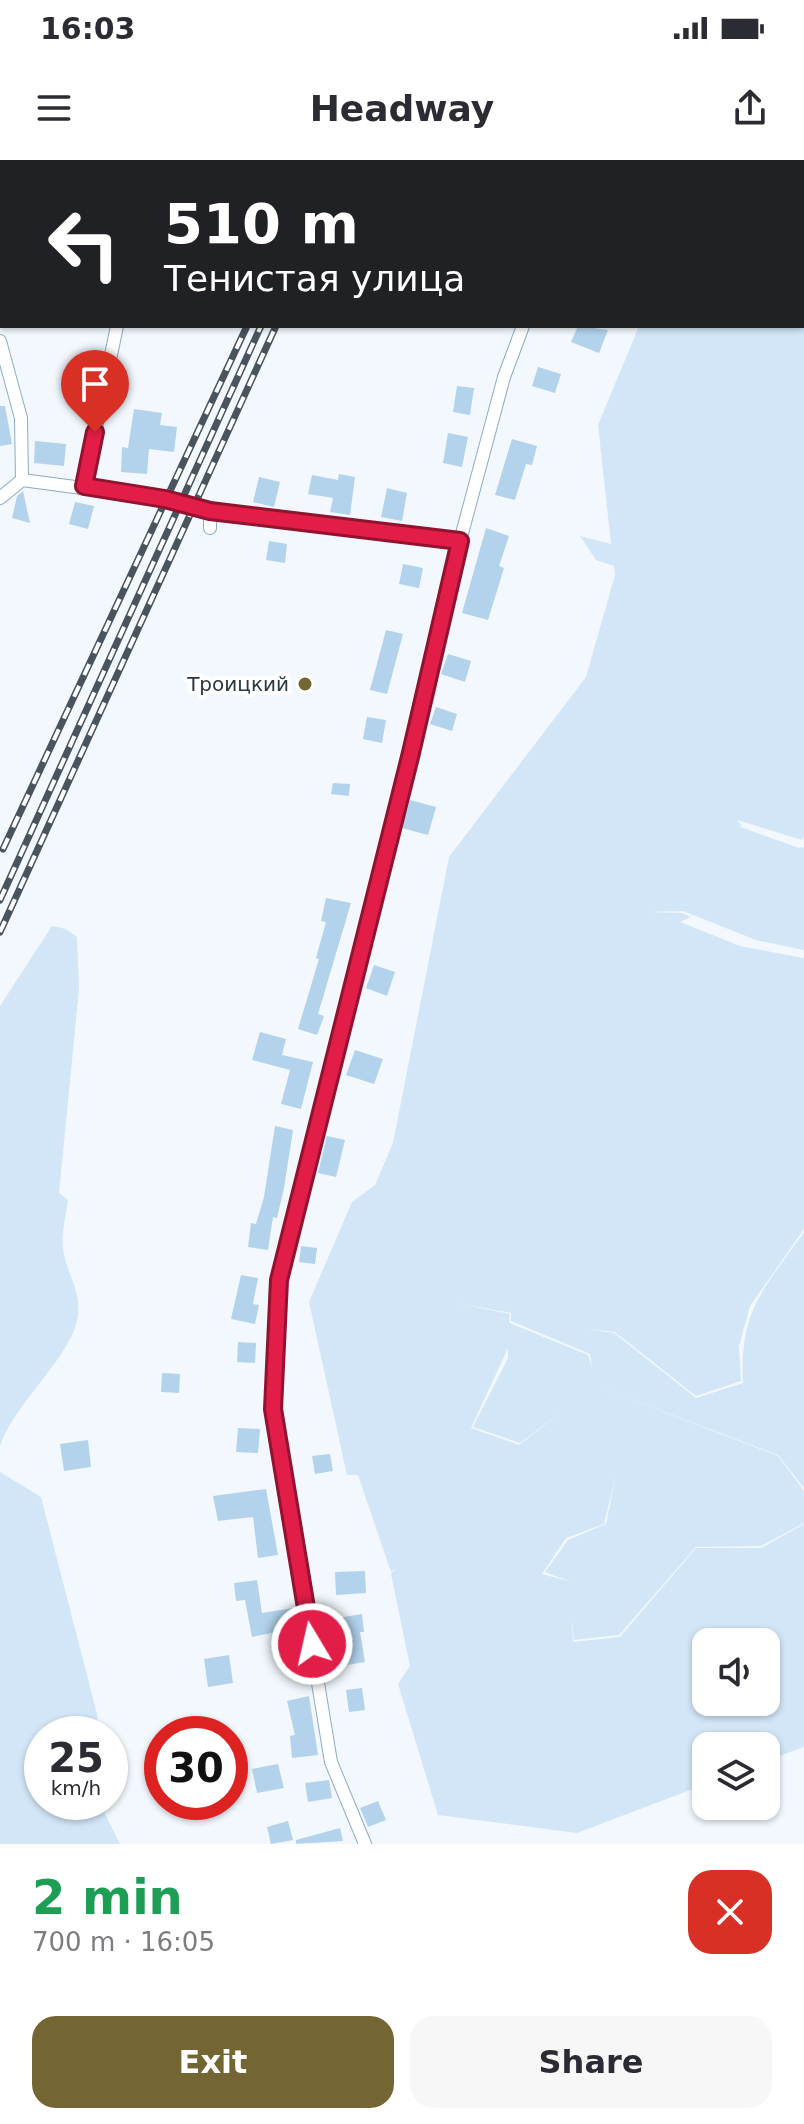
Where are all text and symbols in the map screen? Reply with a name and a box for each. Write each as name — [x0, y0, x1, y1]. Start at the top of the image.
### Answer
text: 16:03 — [40, 11, 136, 46]
icon: menu — [32, 86, 76, 130]
icon: share — [728, 86, 772, 130]
text: Headway — [310, 88, 494, 129]
text: 510 m — [164, 191, 359, 256]
icon: left — [32, 192, 136, 296]
text: Тенистая улица — [164, 258, 465, 299]
pin — [61, 350, 129, 432]
icon: arrive — [73, 362, 117, 406]
place label: Троицкий — [186, 672, 289, 696]
marker: Троицкий — [296, 675, 314, 693]
position arrow — [270, 1602, 354, 1686]
map controls — [692, 1628, 780, 1820]
button: sound — [692, 1628, 780, 1716]
speed limit sign: 30 — [144, 1716, 248, 1820]
button: layers — [692, 1732, 780, 1820]
text: 25 — [48, 1735, 104, 1781]
text: km/h — [51, 1776, 101, 1800]
text: 2 min — [32, 1869, 183, 1925]
button: close — [688, 1870, 772, 1954]
text: 700 m · 16:05 — [32, 1927, 215, 1957]
button: Exit — [32, 2016, 394, 2108]
button: Share — [410, 2016, 772, 2108]

